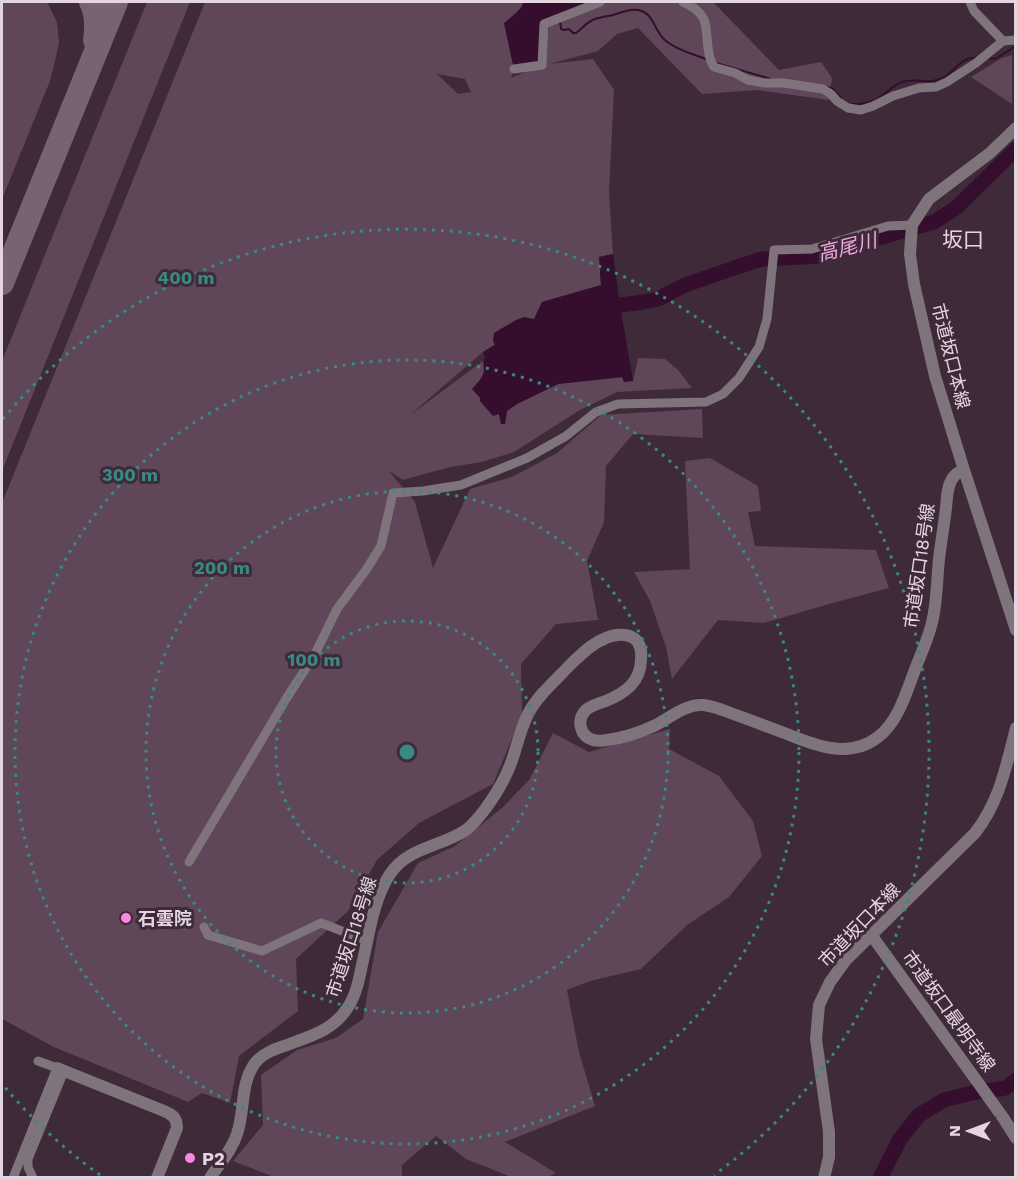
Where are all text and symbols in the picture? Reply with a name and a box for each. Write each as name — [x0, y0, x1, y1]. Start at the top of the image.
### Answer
district label: 坂口 — [942, 227, 984, 252]
water label: 高尾川 — [815, 228, 881, 266]
text: 400 m — [158, 267, 214, 288]
street label: 市道坂口本線 — [928, 301, 974, 411]
text: 300 m — [102, 464, 158, 485]
street label: 市道坂口18号線 — [900, 502, 938, 630]
text: 200 m — [194, 557, 250, 578]
text: 100 m — [287, 649, 341, 670]
centre of rings — [397, 742, 417, 762]
street label: 市道坂口18号線 — [322, 874, 380, 1000]
street label: 市道坂口本線 — [814, 879, 904, 971]
place label: 石雲院 — [138, 908, 192, 929]
marker: 石雲院 — [119, 911, 133, 925]
street label: 市道坂口最明寺線 — [898, 947, 1000, 1075]
north arrow — [939, 1101, 999, 1161]
text: N — [945, 1125, 964, 1137]
place label: P2 — [202, 1148, 225, 1169]
marker: P2 — [183, 1151, 197, 1165]

